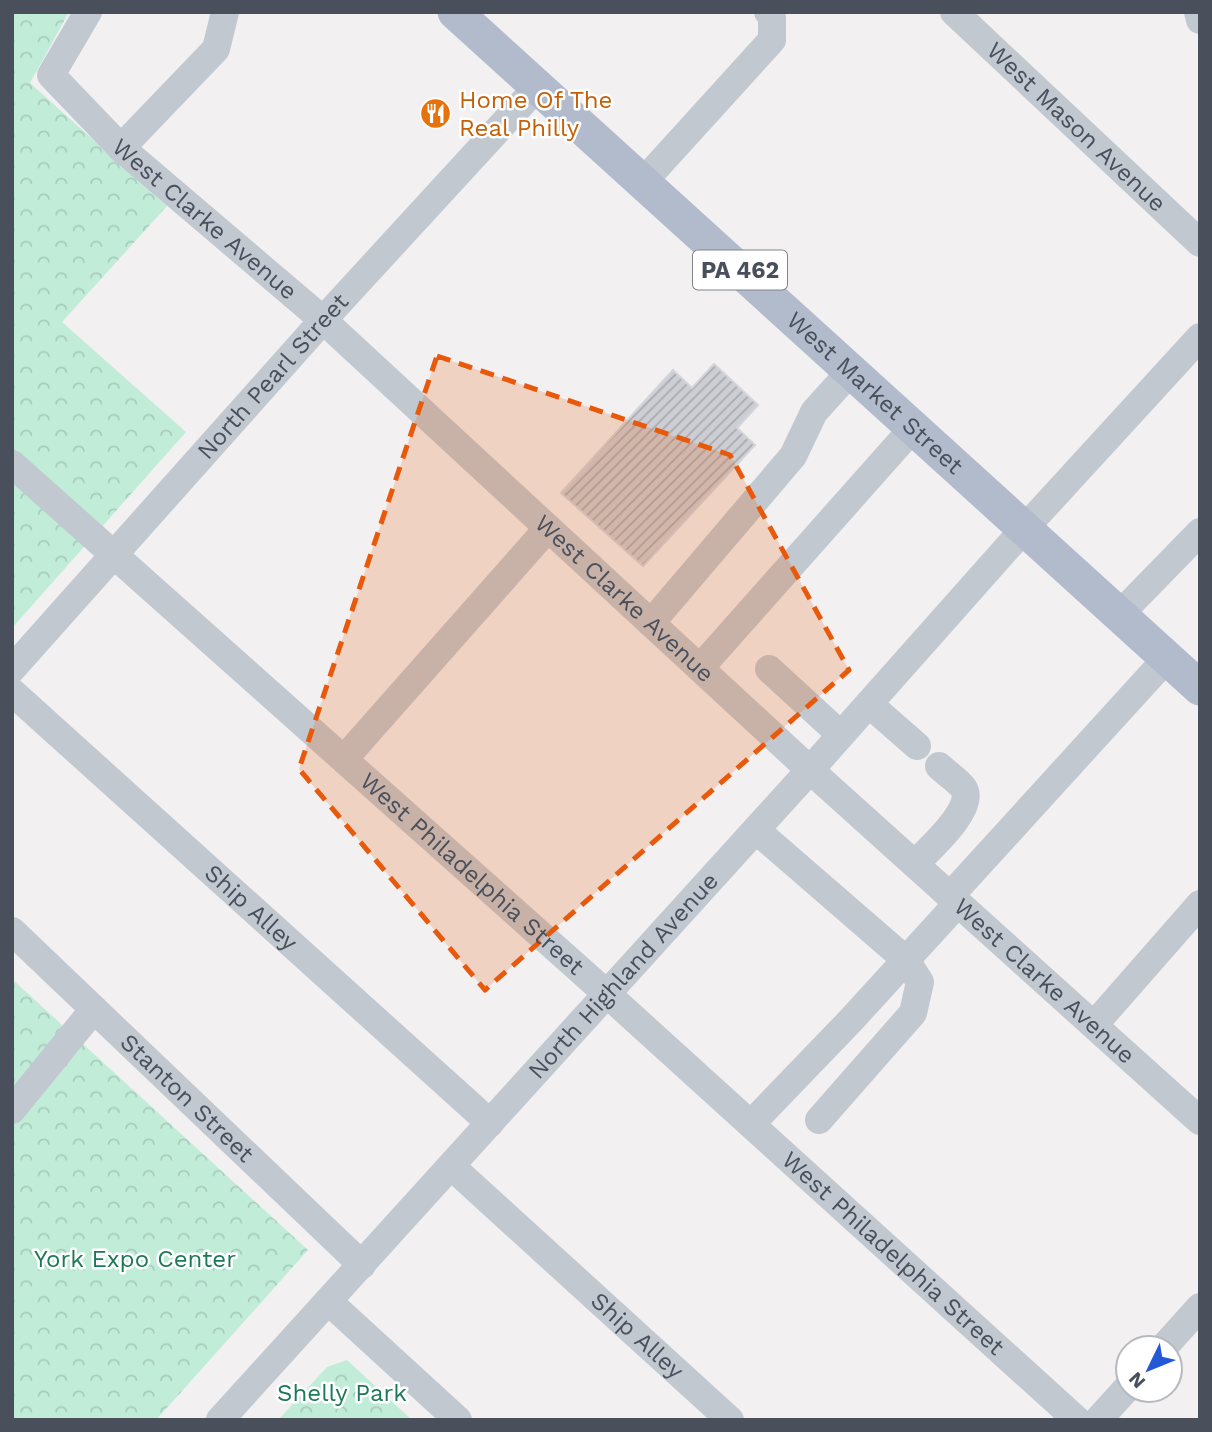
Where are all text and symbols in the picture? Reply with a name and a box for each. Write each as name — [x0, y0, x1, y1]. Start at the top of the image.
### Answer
street label: West Mason Avenue — [981, 36, 1172, 218]
place label: Home Of The Real Philly — [459, 86, 612, 142]
restaurant icon: Home Of The Real Philly — [419, 97, 453, 131]
street label: West Clarke Avenue — [107, 133, 303, 306]
road number: PA 462 — [693, 250, 787, 290]
street label: North Pearl Street — [192, 288, 354, 465]
street label: West Market Street — [781, 306, 969, 480]
street label: West Clarke Avenue — [529, 509, 720, 688]
street label: West Philadelphia Street — [354, 767, 590, 981]
street label: Ship Alley — [199, 859, 304, 957]
street label: North Highland Avenue — [523, 867, 724, 1085]
street label: West Clarke Avenue — [948, 893, 1141, 1069]
street label: Stanton Street — [115, 1028, 260, 1168]
street label: West Philadelphia Street — [776, 1146, 1010, 1361]
park label: York Expo Center — [34, 1245, 236, 1273]
street label: Ship Alley — [585, 1287, 690, 1385]
north arrow — [1114, 1334, 1184, 1404]
text: N — [1124, 1367, 1150, 1393]
park label: Shelly Park — [277, 1379, 407, 1407]

